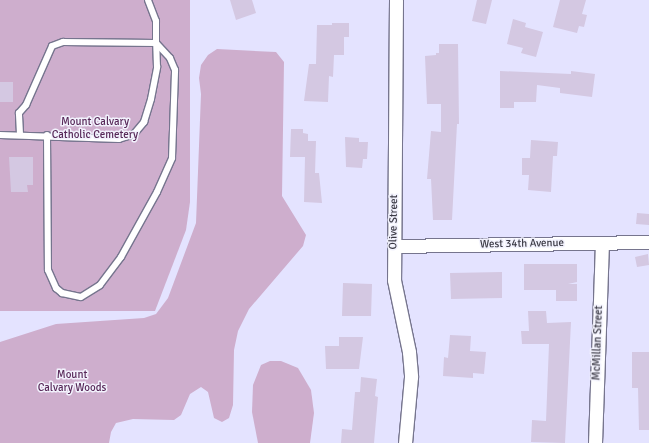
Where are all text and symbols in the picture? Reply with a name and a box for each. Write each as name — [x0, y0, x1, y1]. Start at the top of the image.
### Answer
park label: Mount Calvary Catholic Cemetery — [52, 116, 138, 142]
street label: Olive Street — [387, 195, 401, 249]
street label: West 34th Avenue — [480, 237, 564, 251]
street label: McMillan Street — [590, 305, 606, 381]
park label: Mount Calvary Woods — [38, 369, 106, 395]

